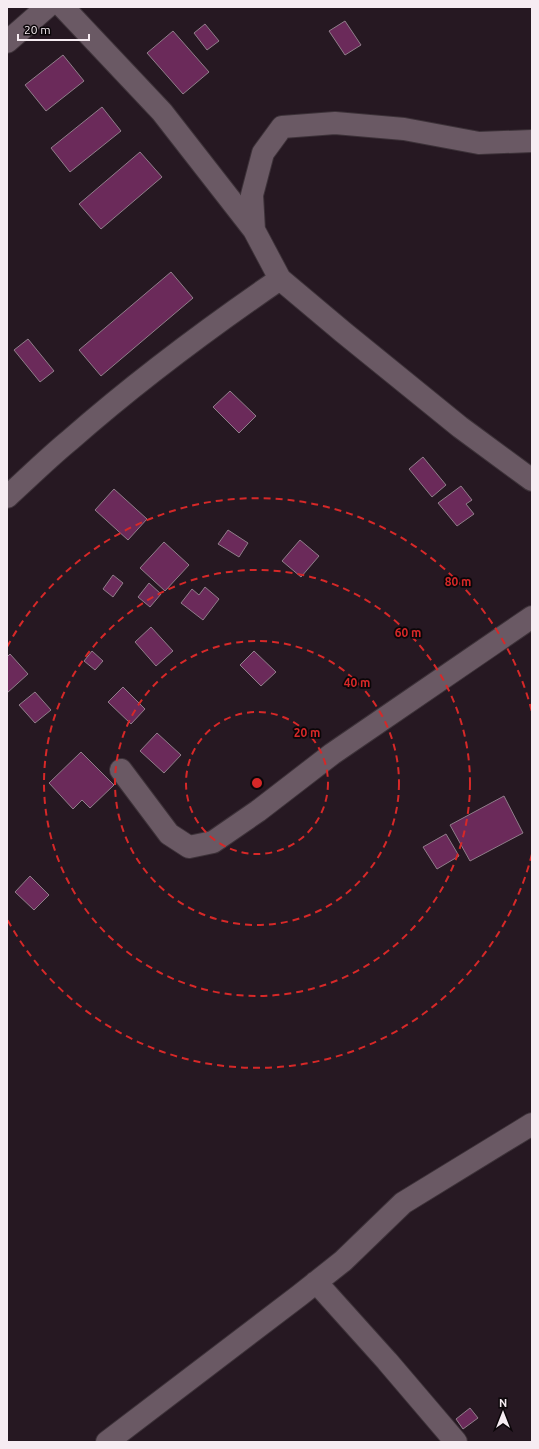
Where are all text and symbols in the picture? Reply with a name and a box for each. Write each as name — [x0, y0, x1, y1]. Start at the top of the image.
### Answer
scale bar — [18, 16, 89, 42]
text: 20 m — [24, 23, 51, 36]
text: 80 m — [445, 575, 471, 588]
text: 60 m — [395, 626, 421, 639]
text: 40 m — [344, 676, 370, 689]
text: 20 m — [294, 726, 320, 739]
centre of rings — [250, 776, 264, 790]
north arrow — [483, 1393, 523, 1433]
text: N — [499, 1397, 507, 1409]

